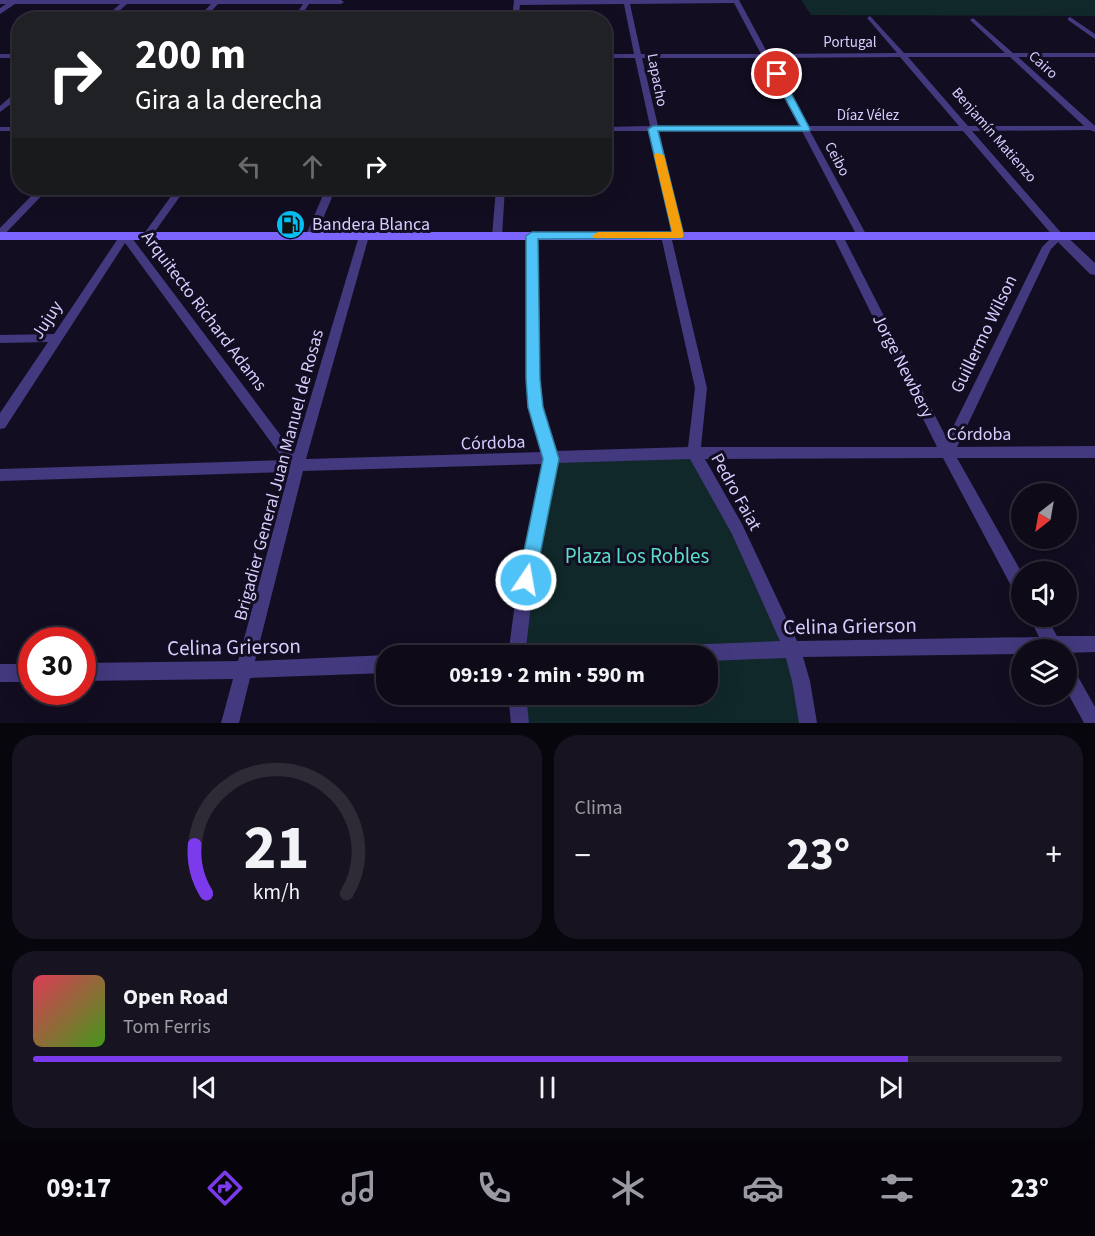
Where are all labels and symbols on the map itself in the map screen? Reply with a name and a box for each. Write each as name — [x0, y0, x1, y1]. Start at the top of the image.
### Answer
street label: Portugal — [823, 32, 877, 53]
street label: Cairo — [1024, 46, 1062, 84]
pin — [751, 48, 802, 99]
street label: Lapacho — [642, 52, 672, 108]
street label: Benjamín Matienzo — [947, 83, 1041, 187]
street label: Díaz Vélez — [837, 105, 899, 126]
street label: Ceibo — [819, 138, 855, 180]
fuel station icon: Bandera Blanca — [275, 208, 307, 240]
place label: Bandera Blanca — [312, 212, 430, 237]
street label: Arquitecto Richard Adams — [135, 226, 273, 396]
street label: Guillermo Wilson — [945, 271, 1023, 397]
street label: Jujuy — [25, 295, 69, 344]
street label: Jorge Newbery — [866, 310, 940, 423]
street label: Brigadier General Juan Manuel de Rosas — [228, 327, 330, 623]
street label: Córdoba — [947, 422, 1011, 447]
street label: Córdoba — [460, 429, 526, 457]
street label: Pedro Faiat — [705, 449, 767, 535]
north arrow — [1011, 483, 1077, 549]
park label: Plaza Los Robles — [565, 541, 710, 571]
position arrow — [494, 548, 558, 612]
street label: Celina Grierson — [783, 610, 917, 642]
speed limit sign: 30 — [18, 627, 96, 705]
street label: Celina Grierson — [167, 631, 301, 663]

